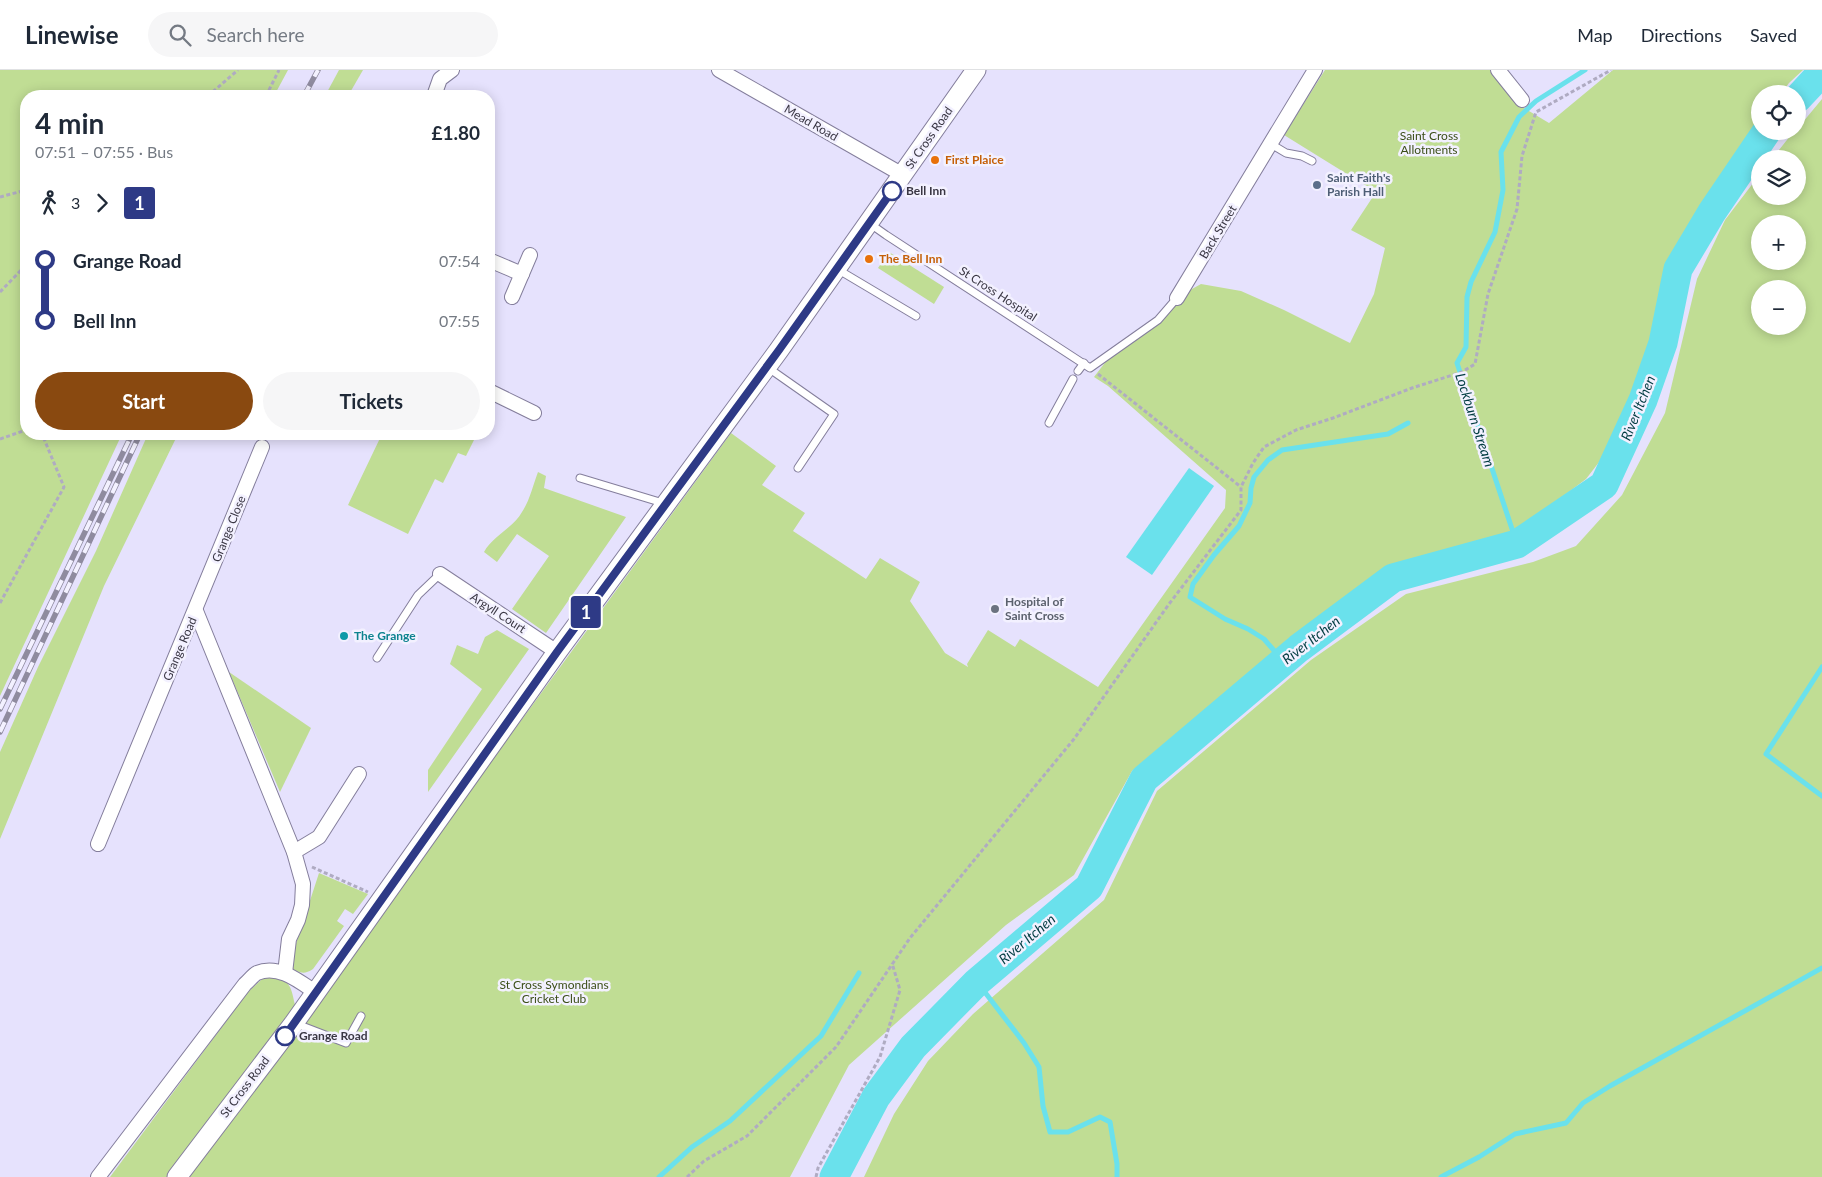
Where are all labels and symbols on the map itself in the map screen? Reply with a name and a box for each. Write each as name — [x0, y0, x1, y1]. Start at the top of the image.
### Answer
street label: Mead Road — [782, 101, 841, 144]
street label: St Cross Road — [902, 104, 956, 172]
park label: Saint Cross Allotments — [1400, 128, 1458, 157]
place label: First Plaice — [945, 152, 1004, 167]
marker: First Plaice — [929, 154, 941, 166]
place label: Saint Faith's Parish Hall — [1327, 170, 1391, 199]
marker: Saint Faith's Parish Hall — [1311, 179, 1323, 191]
marker: Bell Inn — [882, 181, 902, 201]
place label: Bell Inn — [906, 183, 946, 198]
street label: Back Street — [1196, 202, 1240, 261]
place label: The Bell Inn — [879, 251, 943, 266]
marker: The Bell Inn — [863, 253, 875, 265]
street label: St Cross Hospital — [957, 263, 1040, 324]
water label: Lockburn Stream — [1452, 371, 1499, 469]
water label: River Itchen — [1617, 373, 1658, 443]
street label: Grange Close — [208, 493, 249, 564]
street label: Argyll Court — [468, 589, 530, 637]
place label: Hospital of Saint Cross — [1005, 594, 1064, 623]
line badge: 1 — [570, 596, 602, 628]
marker: Hospital of Saint Cross — [989, 603, 1001, 615]
water label: River Itchen — [1278, 612, 1343, 667]
street label: Grange Road — [159, 615, 200, 683]
place label: The Grange — [354, 628, 416, 643]
marker: The Grange — [338, 630, 350, 642]
water label: River Itchen — [995, 910, 1058, 967]
park label: St Cross Symondians Cricket Club — [499, 977, 609, 1006]
marker: Grange Road — [275, 1026, 295, 1046]
place label: Grange Road — [299, 1028, 368, 1043]
street label: St Cross Road — [217, 1053, 272, 1120]

